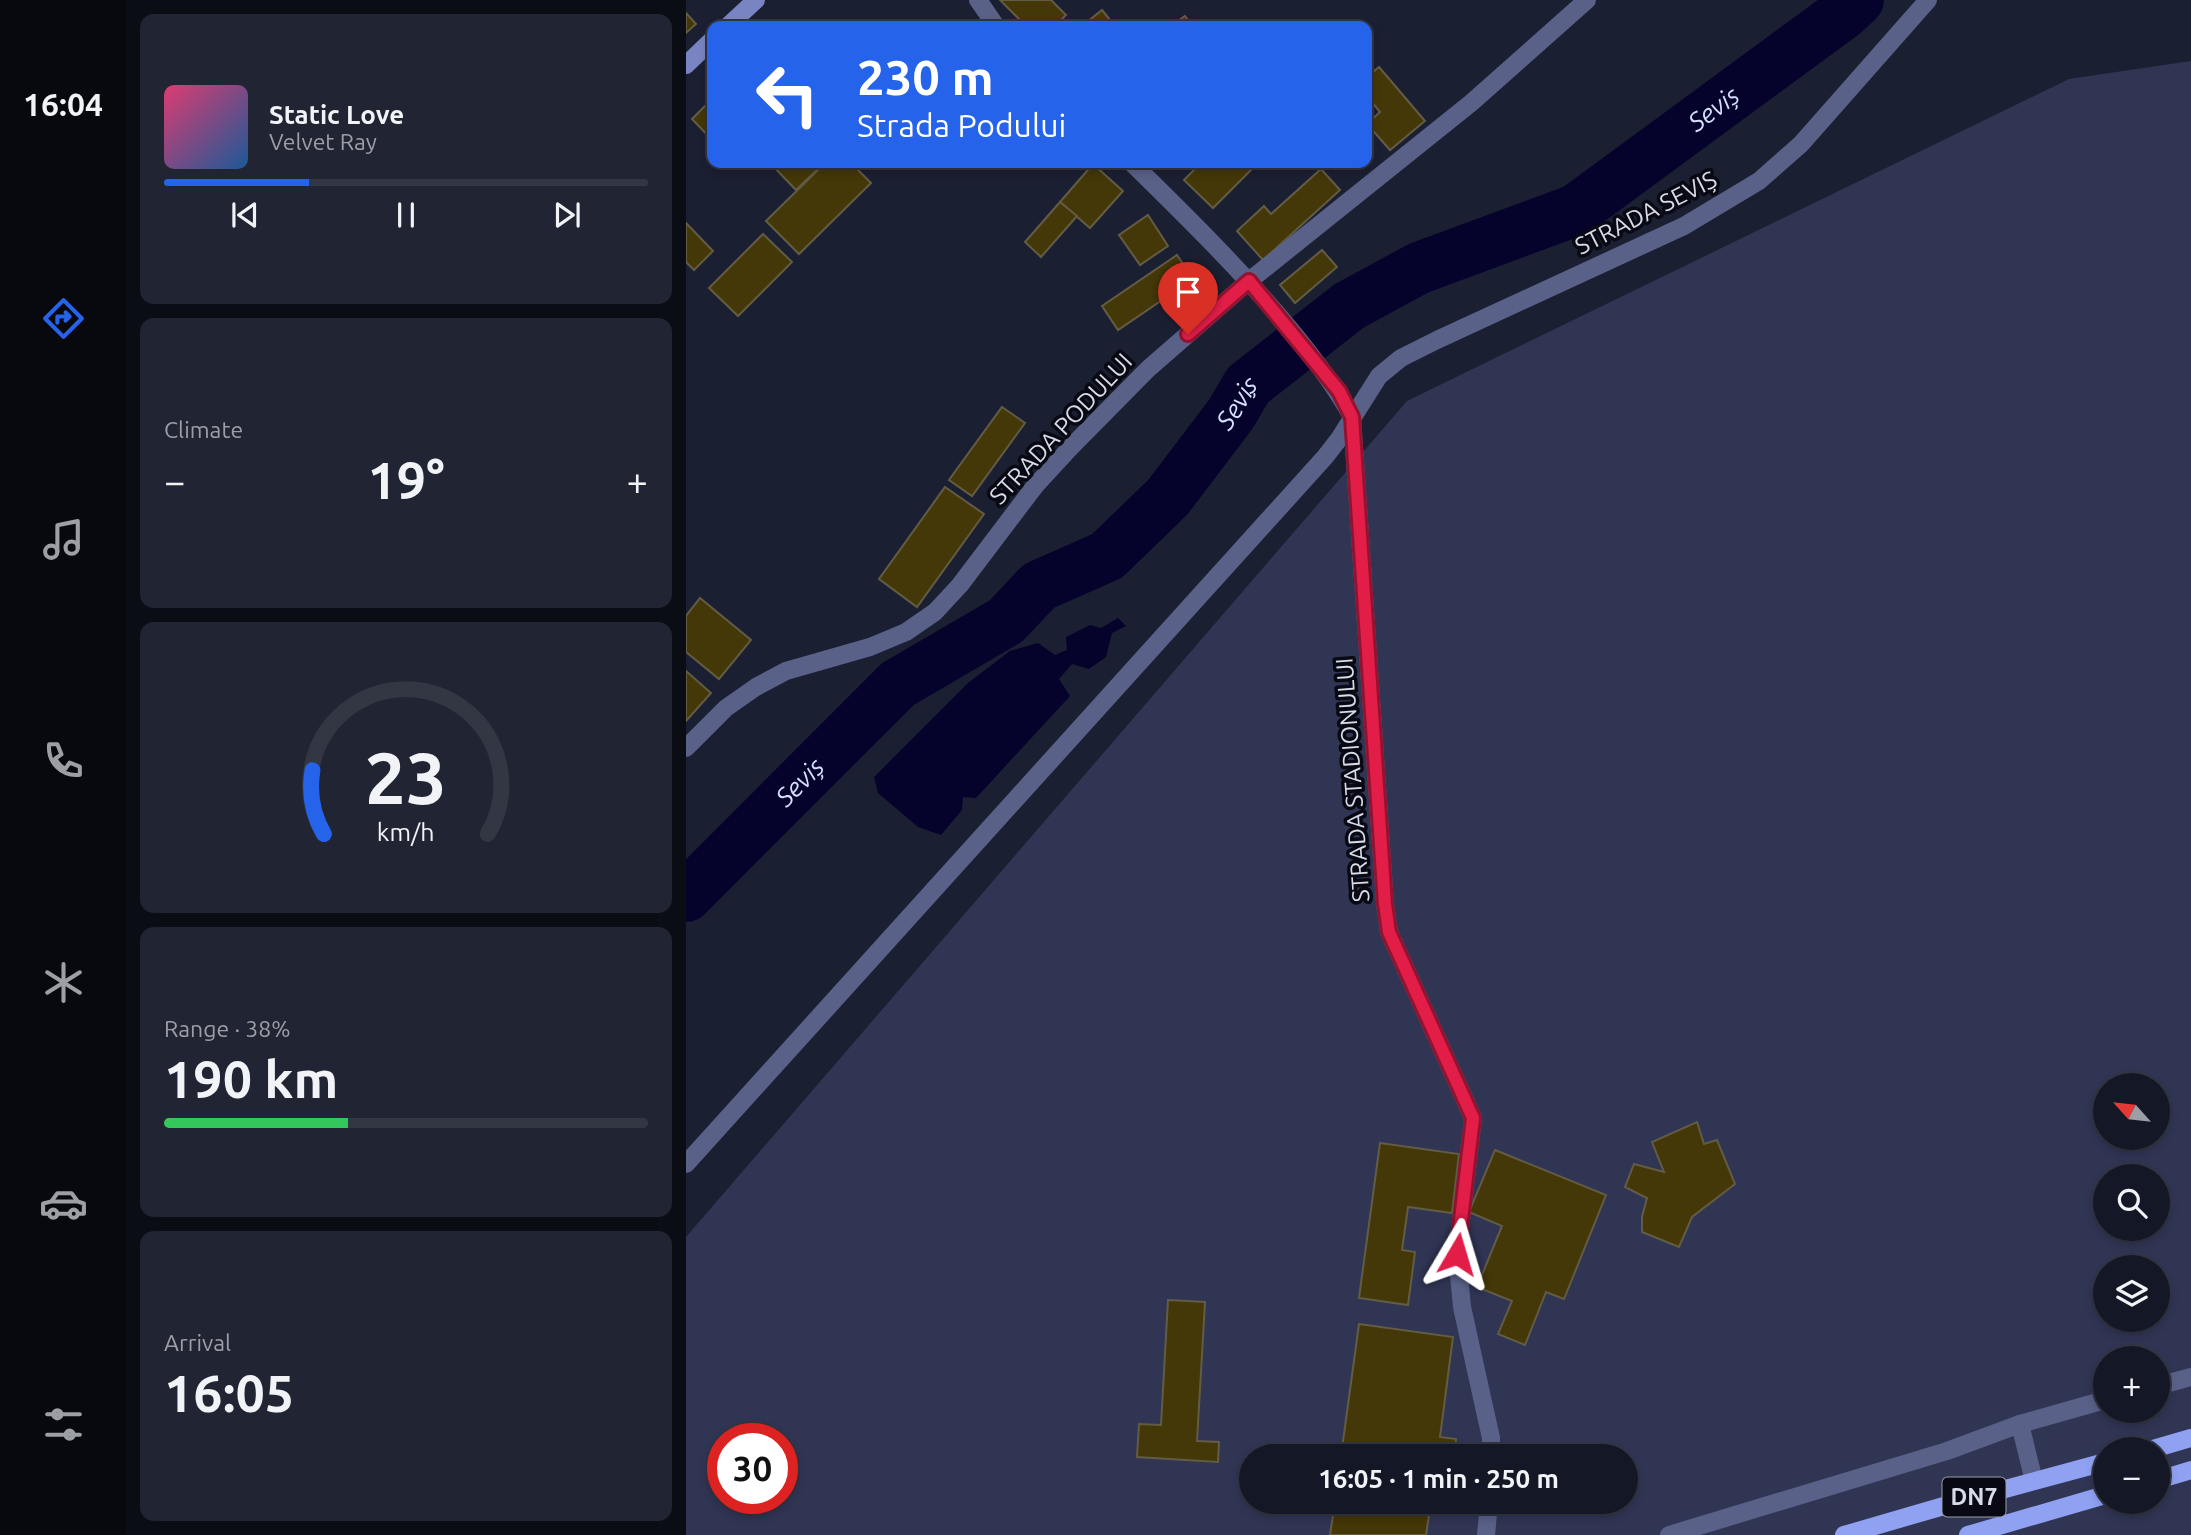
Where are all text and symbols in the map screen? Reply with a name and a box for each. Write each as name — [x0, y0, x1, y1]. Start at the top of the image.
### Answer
icon: left — [742, 49, 833, 140]
text: 230 m — [857, 49, 994, 104]
water label: Seviș — [1681, 80, 1745, 137]
text: 16:04 — [23, 86, 103, 122]
text: Static Love — [269, 100, 404, 129]
text: Strada Podului — [857, 107, 1066, 143]
text: Velvet Ray — [269, 129, 377, 154]
street label: STRADA SEVIȘ — [1571, 165, 1721, 260]
icon: previous — [226, 196, 264, 234]
icon: pause — [387, 196, 425, 234]
icon: next — [548, 196, 586, 234]
pin — [1158, 262, 1218, 334]
icon: arrive — [1169, 273, 1207, 311]
icon: directions — [39, 294, 88, 343]
street label: STRADA PODULUI — [984, 348, 1137, 509]
water label: Seviș — [1209, 369, 1262, 435]
text: Climate — [164, 417, 243, 442]
text: 19° — [367, 451, 445, 509]
text: − — [164, 460, 185, 502]
text: + — [627, 460, 648, 502]
icon: music — [39, 515, 88, 564]
street label: STRADA STADIONULUI — [1330, 657, 1375, 903]
icon: phone — [39, 736, 88, 785]
text: 23 — [365, 736, 447, 818]
water label: Seviș — [769, 752, 830, 813]
text: km/h — [377, 817, 435, 845]
icon: climate — [39, 958, 88, 1007]
text: Range · 38% — [164, 1016, 291, 1041]
text: 190 km — [164, 1050, 338, 1108]
north arrow — [2093, 1073, 2170, 1150]
map controls — [2093, 1073, 2170, 1514]
button: search — [2093, 1164, 2170, 1241]
icon: car — [39, 1179, 88, 1228]
position arrow — [1420, 1217, 1494, 1291]
button: layers — [2093, 1255, 2170, 1332]
text: Arrival — [164, 1330, 231, 1355]
button: + — [2093, 1346, 2170, 1423]
text: 16:05 — [164, 1364, 294, 1422]
icon: filters — [39, 1400, 88, 1449]
speed limit sign: 30 — [707, 1423, 798, 1514]
button: − — [2093, 1437, 2170, 1514]
text: 16:05 · 1 min · 250 m — [1318, 1464, 1559, 1493]
road number: DN7 — [1942, 1478, 2006, 1516]

